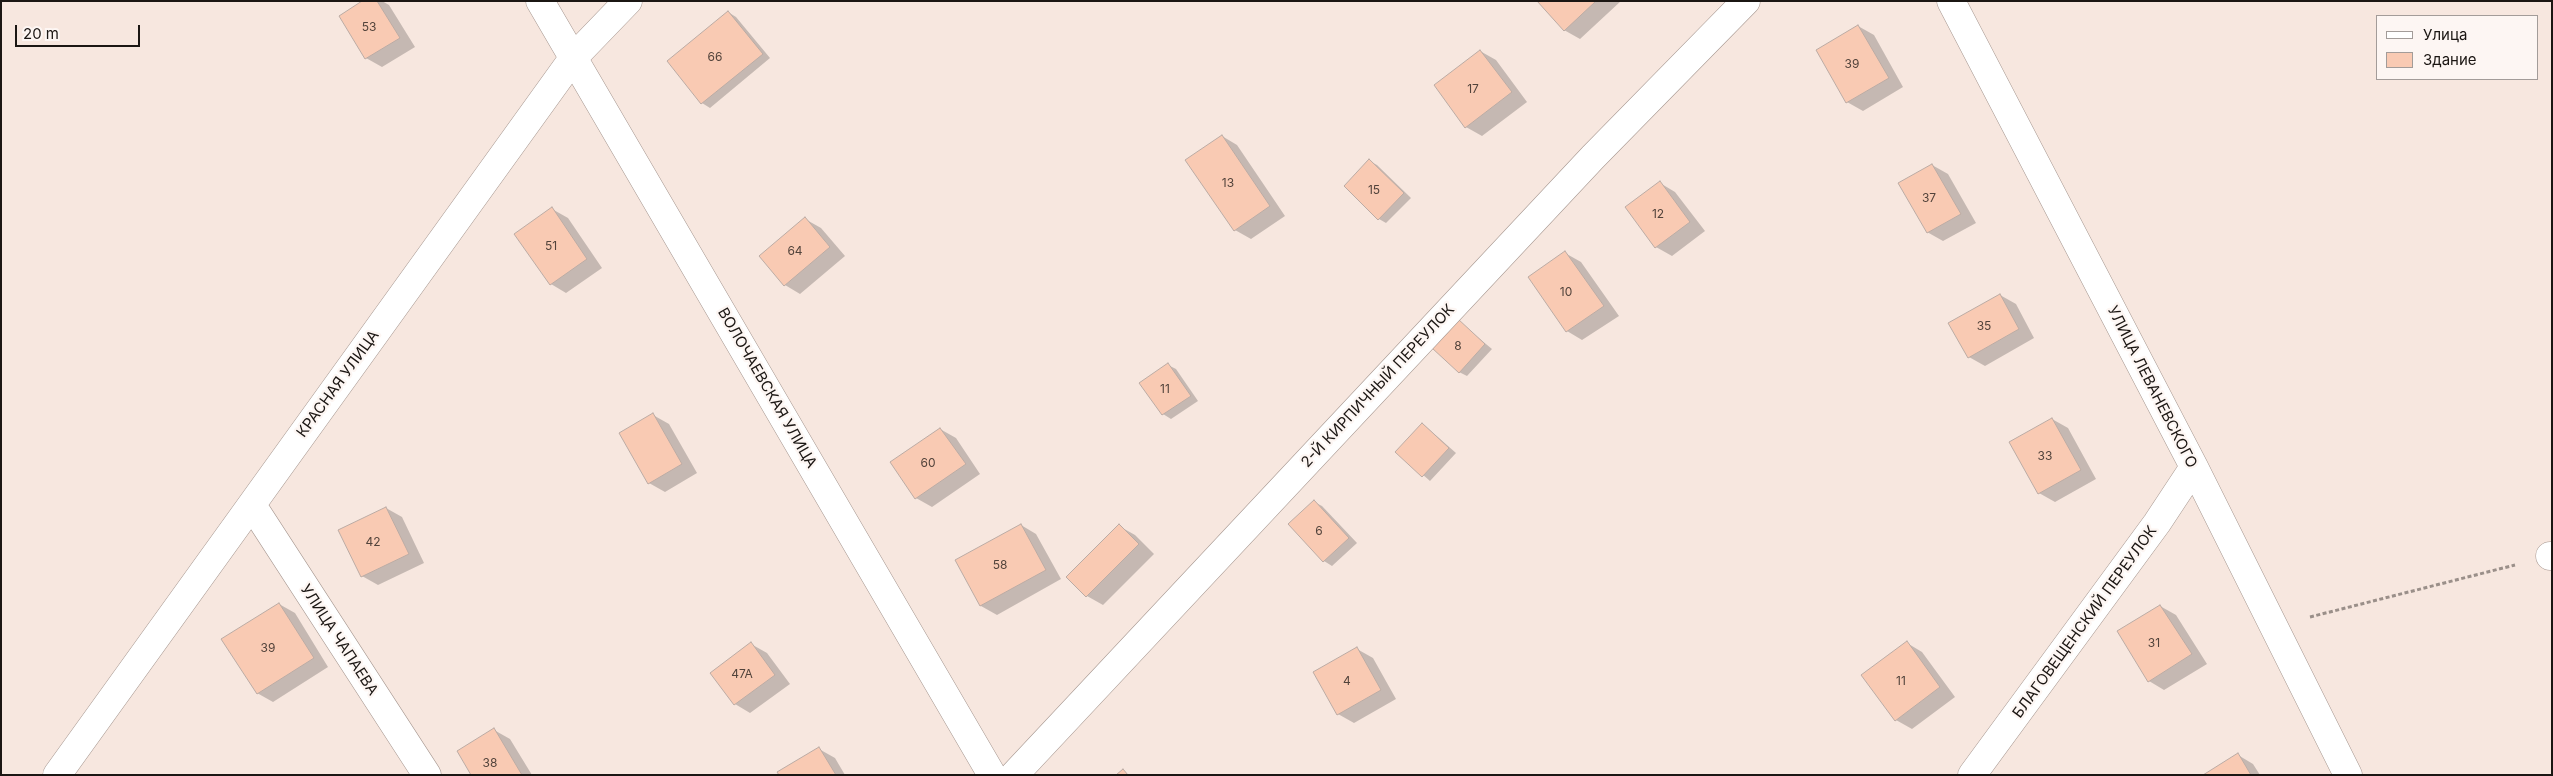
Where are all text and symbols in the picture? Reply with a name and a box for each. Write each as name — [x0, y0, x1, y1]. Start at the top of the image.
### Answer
scale bar — [18, 15, 142, 47]
legend — [2376, 15, 2538, 80]
house number: 53 — [362, 20, 376, 34]
text: 20 m — [23, 24, 59, 43]
text: Улица — [2423, 25, 2467, 44]
house number: 66 — [708, 50, 722, 64]
text: Здание — [2423, 50, 2477, 69]
house number: 39 — [1845, 57, 1859, 71]
house number: 17 — [1467, 82, 1479, 96]
house number: 13 — [1222, 176, 1234, 190]
house number: 15 — [1368, 183, 1380, 197]
house number: 37 — [1922, 191, 1936, 205]
house number: 12 — [1652, 207, 1664, 221]
house number: 51 — [545, 239, 557, 253]
house number: 64 — [787, 244, 803, 258]
house number: 10 — [1560, 285, 1572, 299]
street label: 2-Й КИРПИЧНЫЙ ПЕРЕУЛОК — [1298, 301, 1458, 471]
street label: УЛИЦА ЛЕВАНЕВСКОГО — [2103, 303, 2201, 471]
street label: ВОЛОЧАЕВСКАЯ УЛИЦА — [714, 305, 820, 471]
house number: 35 — [1977, 319, 1991, 333]
street label: КРАСНАЯ УЛИЦА — [293, 327, 383, 441]
house number: 8 — [1454, 339, 1462, 353]
house number: 11 — [1160, 382, 1170, 396]
house number: 33 — [2038, 449, 2052, 463]
house number: 60 — [920, 456, 936, 470]
street label: БЛАГОВЕЩЕНСКИЙ ПЕРЕУЛОК — [2009, 522, 2161, 722]
house number: 6 — [1315, 524, 1323, 538]
house number: 42 — [365, 535, 381, 549]
house number: 58 — [993, 558, 1007, 572]
street label: УЛИЦА ЧАПАЕВА — [296, 581, 382, 699]
house number: 31 — [2148, 636, 2160, 650]
house number: 39 — [261, 641, 275, 655]
house number: 47А — [731, 667, 753, 681]
house number: 4 — [1343, 674, 1351, 688]
house number: 11 — [1896, 674, 1906, 688]
house number: 38 — [483, 756, 497, 770]

